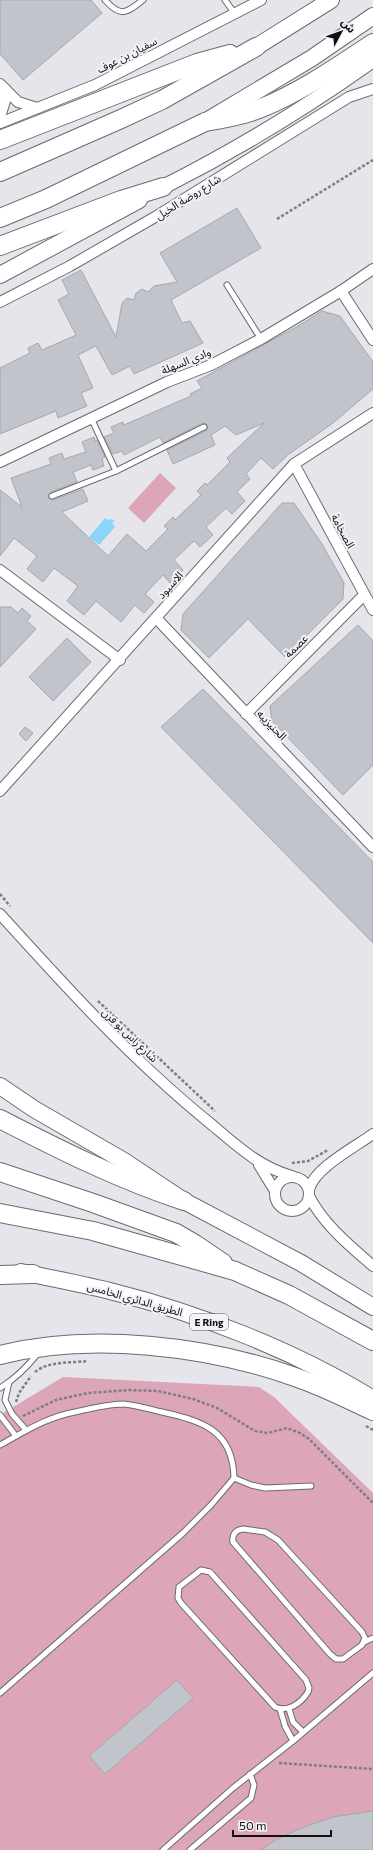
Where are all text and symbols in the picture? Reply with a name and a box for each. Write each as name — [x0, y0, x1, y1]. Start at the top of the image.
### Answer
north arrow — [321, 12, 361, 52]
text: ش — [338, 15, 359, 36]
street label: سفيان بن عوف — [95, 34, 160, 76]
street label: شارع روضة الخيل — [153, 171, 224, 224]
street label: وادي السهلة — [159, 345, 214, 380]
street label: الصخامة — [329, 511, 358, 550]
street label: الاسيود — [154, 568, 186, 602]
street label: عصمة — [281, 631, 310, 660]
street label: الحنيزيبه — [254, 707, 290, 743]
street label: شارع راس بو قرن — [98, 1005, 161, 1066]
street label: الطريق الدائري الخامس — [85, 1279, 184, 1322]
road number: E Ring — [190, 1314, 228, 1330]
scale bar — [233, 1812, 331, 1838]
text: 50 m — [239, 1818, 267, 1832]

